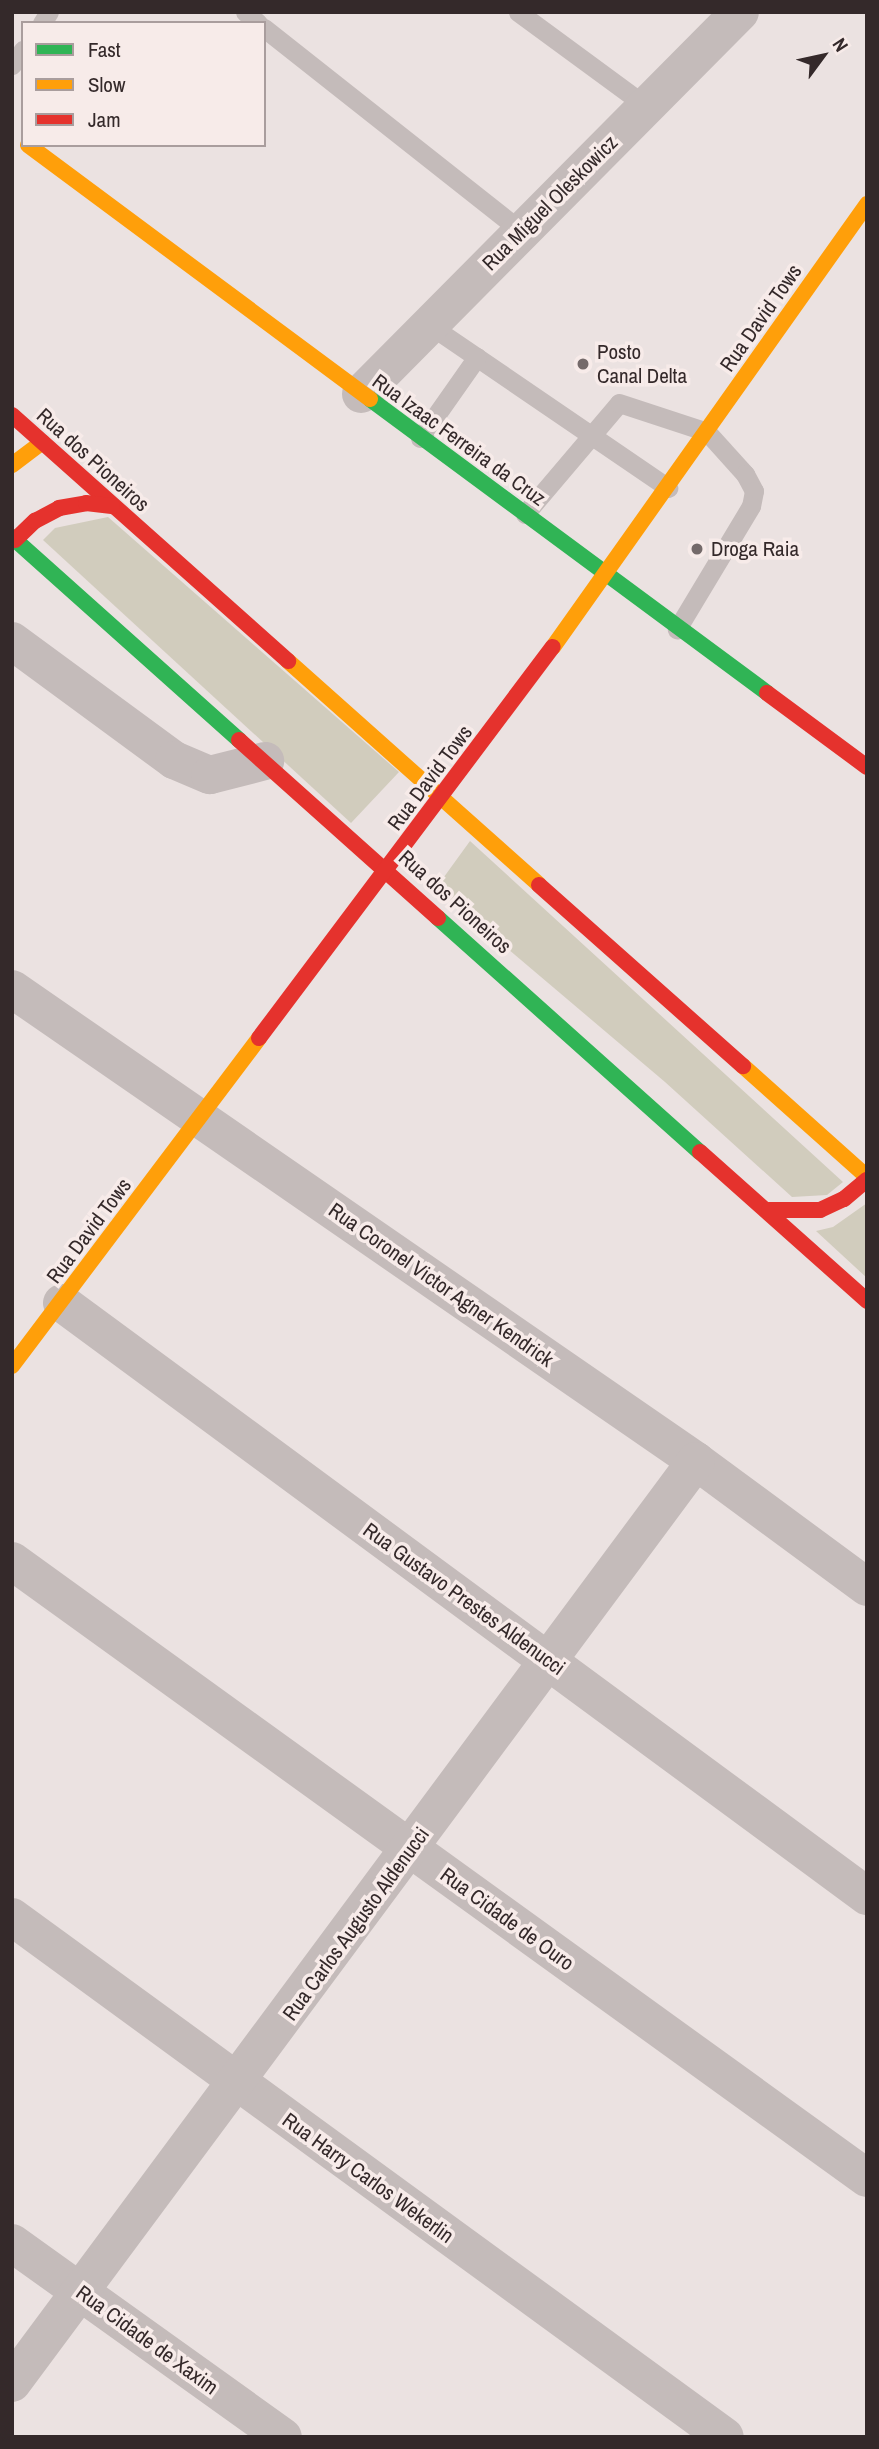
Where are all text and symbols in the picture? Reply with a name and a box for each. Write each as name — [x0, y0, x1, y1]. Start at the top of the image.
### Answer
legend — [21, 21, 266, 147]
north arrow — [788, 21, 858, 91]
text: N — [827, 33, 855, 56]
text: Fast — [88, 35, 121, 64]
text: Slow — [88, 70, 125, 99]
text: Jam — [88, 105, 121, 134]
street label: Rua Miguel Oleskowicz — [477, 130, 623, 276]
street label: Rua David Tows — [715, 259, 807, 377]
place label: Posto Canal Delta — [597, 339, 687, 389]
marker: Posto Canal Delta — [575, 356, 591, 372]
street label: Rua Izaac Ferreira da Cruz — [368, 369, 550, 511]
street label: Rua dos Pioneiros — [32, 403, 154, 517]
place label: Droga Raia — [711, 536, 799, 562]
marker: Droga Raia — [689, 541, 705, 557]
street label: Rua David Tows — [382, 720, 478, 836]
street label: Rua dos Pioneiros — [394, 845, 516, 959]
street label: Rua David Tows — [41, 1173, 137, 1289]
street label: Rua Coronel Victor Agner Kendrick — [323, 1197, 559, 1373]
street label: Rua Gustavo Prestes Aldenucci — [358, 1517, 570, 1681]
street label: Rua Carlos Augusto Aldenucci — [277, 1822, 435, 2026]
street label: Rua Cidade de Ouro — [435, 1862, 579, 1976]
street label: Rua Harry Carlos Wekerlin — [277, 2107, 459, 2249]
street label: Rua Cidade de Xaxim — [71, 2280, 223, 2400]

